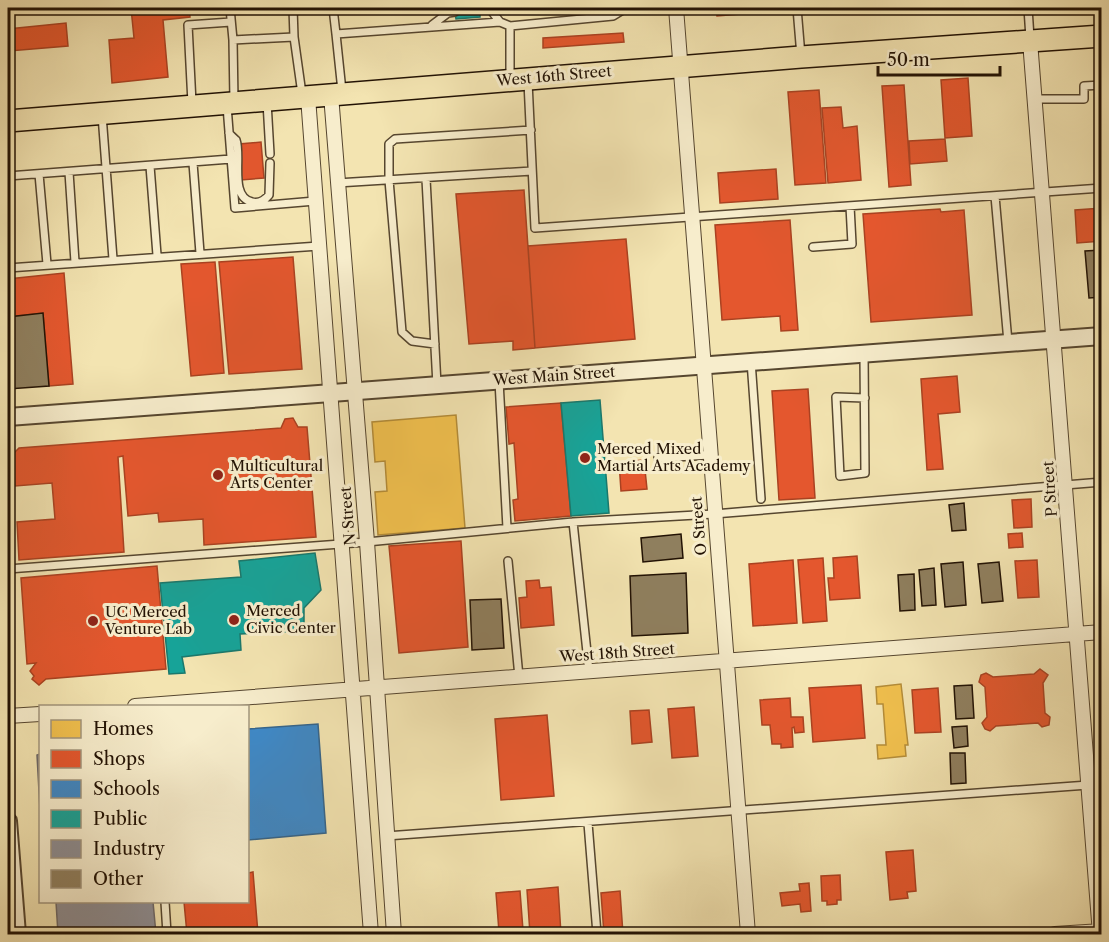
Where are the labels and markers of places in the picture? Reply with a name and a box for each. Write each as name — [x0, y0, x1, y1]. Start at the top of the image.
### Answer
place label: Merced Mixed Martial Arts Academy — [597, 439, 751, 475]
marker: Merced Mixed Martial Arts Academy — [578, 451, 592, 465]
place label: Multicultural Arts Center — [229, 456, 324, 492]
marker: Multicultural Arts Center — [211, 468, 225, 482]
place label: Merced Civic Center — [246, 601, 337, 637]
place label: UC Merced Venture Lab — [104, 602, 192, 638]
marker: Merced Civic Center — [227, 613, 241, 627]
marker: UC Merced Venture Lab — [86, 614, 100, 628]

